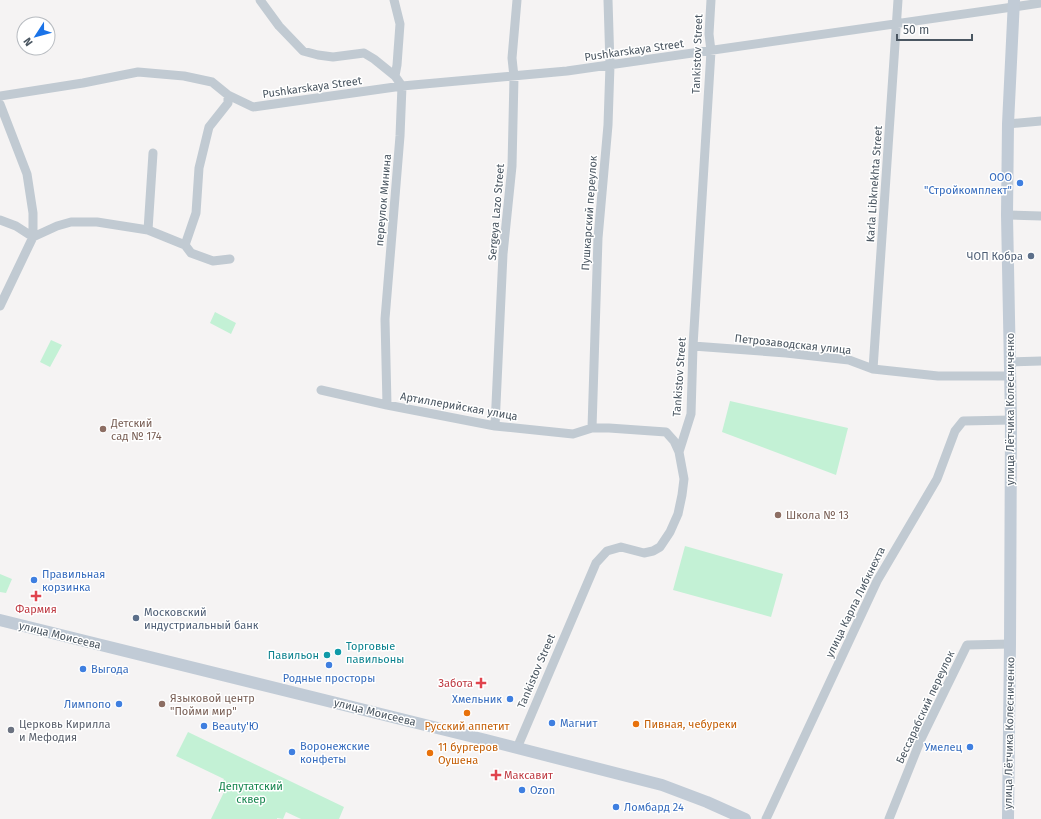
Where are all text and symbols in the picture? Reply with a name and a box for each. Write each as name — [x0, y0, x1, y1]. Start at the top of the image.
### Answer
street label: Tankistov Street — [690, 14, 705, 94]
north arrow — [16, 16, 56, 56]
scale bar — [897, 16, 972, 42]
text: 50 m — [903, 23, 929, 37]
text: N — [21, 35, 36, 48]
street label: Pushkarskaya Street — [584, 37, 685, 64]
street label: Pushkarskaya Street — [262, 74, 363, 101]
street label: Karla Libknekhta Street — [864, 125, 885, 243]
street label: переулок Минина — [373, 153, 394, 247]
street label: Пушкарский переулок — [579, 155, 600, 271]
street label: Sergeya Lazo Street — [486, 163, 507, 261]
place label: ООО "Стройкомплект" — [924, 171, 1012, 197]
marker: ООО "Стройкомплект" — [1015, 178, 1025, 188]
place label: ЧОП Кобра — [967, 250, 1023, 263]
marker: ЧОП Кобра — [1026, 251, 1036, 261]
street label: Петрозаводская улица — [734, 332, 852, 357]
street label: улица Лётчика Колесниченко — [1004, 333, 1017, 485]
street label: Tankistov Street — [670, 337, 689, 417]
street label: Артиллерийская улица — [399, 390, 519, 423]
place label: Детский сад № 174 — [110, 417, 162, 443]
marker: Детский сад № 174 — [98, 424, 108, 434]
place label: Школа № 13 — [786, 509, 849, 522]
marker: Школа № 13 — [773, 510, 783, 520]
street label: улица Карла Либкнехта — [823, 545, 888, 660]
place label: Правильная корзинка — [42, 568, 105, 594]
marker: Правильная корзинка — [29, 575, 39, 585]
marker: Фармия — [31, 591, 41, 601]
place label: Фармия — [15, 603, 57, 616]
place label: Московский индустриальный банк — [144, 606, 259, 632]
marker: Московский индустриальный банк — [131, 613, 141, 623]
street label: улица Моисеева — [17, 619, 102, 652]
street label: Tankistov Street — [515, 632, 558, 710]
place label: Торговые павильоны — [346, 640, 404, 666]
marker: Торговые павильоны — [333, 647, 343, 657]
street label: Бессарабский переулок — [894, 648, 957, 766]
place label: Павильон — [268, 649, 319, 662]
marker: Павильон — [322, 650, 332, 660]
street label: улица Лётчика Колесниченко — [1002, 657, 1017, 809]
marker: Родные просторы — [324, 660, 334, 670]
place label: Выгода — [91, 663, 129, 676]
marker: Выгода — [78, 664, 88, 674]
place label: Родные просторы — [283, 672, 375, 685]
place label: Забота — [438, 677, 473, 690]
marker: Забота — [476, 678, 486, 688]
place label: Языковой центр "Пойми мир" — [170, 692, 255, 718]
place label: Хмельник — [452, 693, 502, 706]
marker: Хмельник — [505, 694, 515, 704]
street label: улица Моисеева — [332, 696, 417, 729]
place label: Лимпопо — [64, 698, 111, 711]
marker: Лимпопо — [114, 699, 124, 709]
marker: Языковой центр "Пойми мир" — [157, 699, 167, 709]
marker: Русский аппетит — [462, 708, 472, 718]
place label: Магнит — [560, 717, 597, 730]
place label: Церковь Кирилла и Мефодия — [19, 718, 111, 744]
marker: Магнит — [547, 718, 557, 728]
place label: Пивная, чебуреки — [644, 718, 737, 731]
marker: Пивная, чебуреки — [631, 719, 641, 729]
place label: Beauty'Ю — [212, 720, 259, 733]
place label: Русский аппетит — [424, 720, 510, 733]
marker: Beauty'Ю — [199, 721, 209, 731]
marker: Церковь Кирилла и Мефодия — [6, 725, 16, 735]
place label: Воронежские конфеты — [300, 740, 370, 766]
place label: 11 бургеров Оушена — [438, 741, 498, 767]
place label: Умелец — [924, 741, 963, 754]
marker: Умелец — [965, 742, 975, 752]
marker: Воронежские конфеты — [287, 747, 297, 757]
marker: 11 бургеров Оушена — [425, 748, 435, 758]
place label: Максавит — [504, 769, 553, 782]
marker: Максавит — [491, 770, 501, 780]
park label: Депутатский сквер — [218, 780, 283, 806]
place label: Ozon — [530, 784, 555, 797]
marker: Ozon — [517, 785, 527, 795]
place label: Ломбард 24 — [624, 801, 684, 814]
marker: Ломбард 24 — [611, 802, 621, 812]

